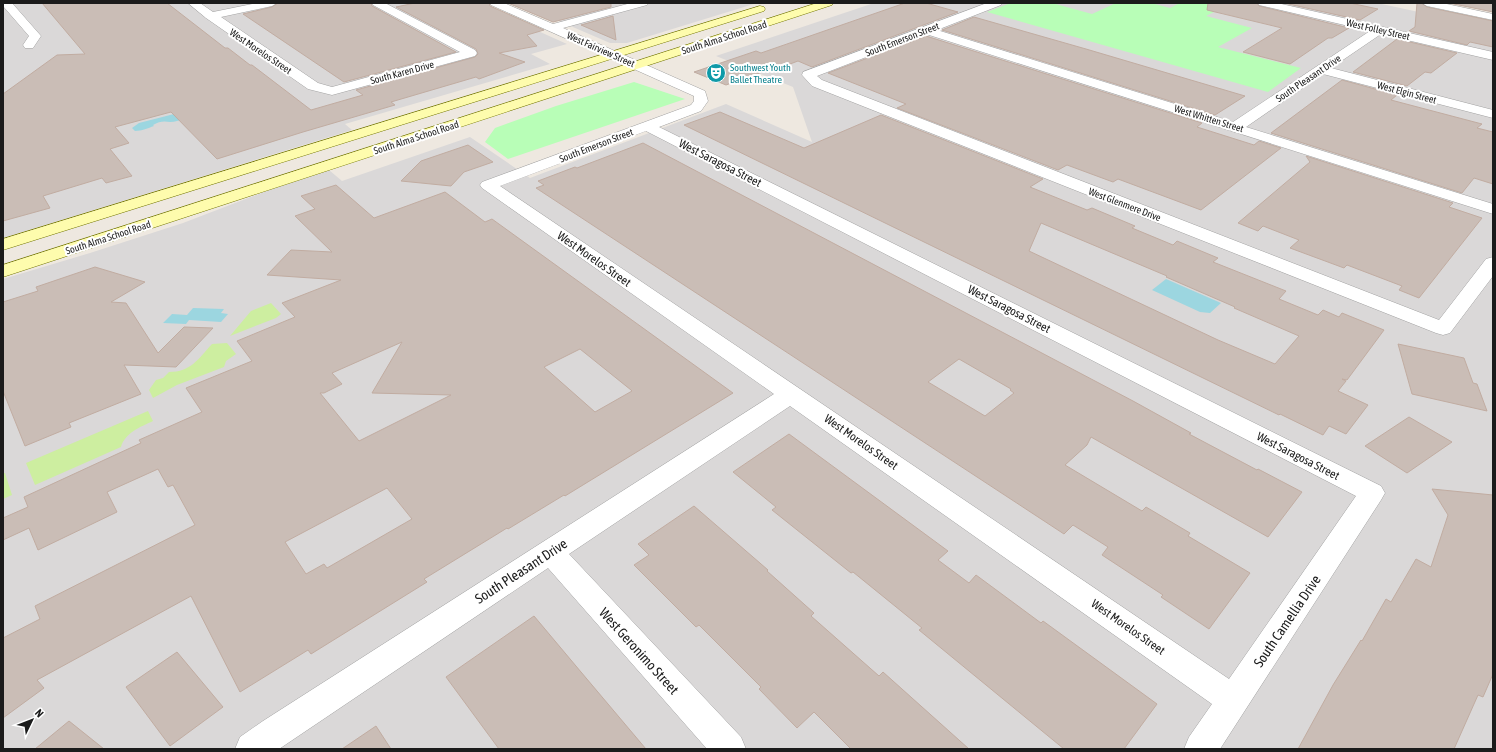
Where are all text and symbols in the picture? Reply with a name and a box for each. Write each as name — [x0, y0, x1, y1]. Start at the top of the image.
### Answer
street label: West Folley Street — [1345, 17, 1411, 42]
street label: South Alma School Road — [680, 18, 768, 56]
street label: South Emerson Street — [864, 20, 941, 59]
street label: West Morelos Street — [228, 27, 294, 76]
street label: West Fairview Street — [565, 30, 637, 69]
street label: South Pleasant Drive — [1274, 52, 1343, 104]
street label: South Karen Drive — [369, 59, 436, 86]
theatre icon: Southwest Youth Ballet Theatre — [705, 62, 727, 84]
place label: Southwest Youth Ballet Theatre — [730, 62, 791, 85]
street label: West Elgin Street — [1376, 79, 1438, 106]
street label: West Whitten Street — [1173, 103, 1245, 134]
street label: South Alma School Road — [372, 118, 460, 156]
street label: South Emerson Street — [558, 126, 635, 165]
street label: West Saragosa Street — [676, 136, 764, 190]
street label: West Glenmere Drive — [1087, 186, 1163, 223]
street label: South Alma School Road — [64, 218, 152, 256]
street label: West Morelos Street — [554, 228, 634, 290]
street label: West Saragosa Street — [965, 282, 1053, 336]
street label: West Morelos Street — [821, 411, 901, 473]
street label: West Saragosa Street — [1254, 429, 1342, 483]
street label: South Pleasant Drive — [472, 535, 570, 607]
street label: South Camellia Drive — [1250, 572, 1324, 670]
street label: West Morelos Street — [1088, 596, 1168, 658]
street label: West Geronimo Street — [596, 604, 682, 698]
north arrow — [12, 700, 52, 740]
text: N — [33, 707, 46, 720]

